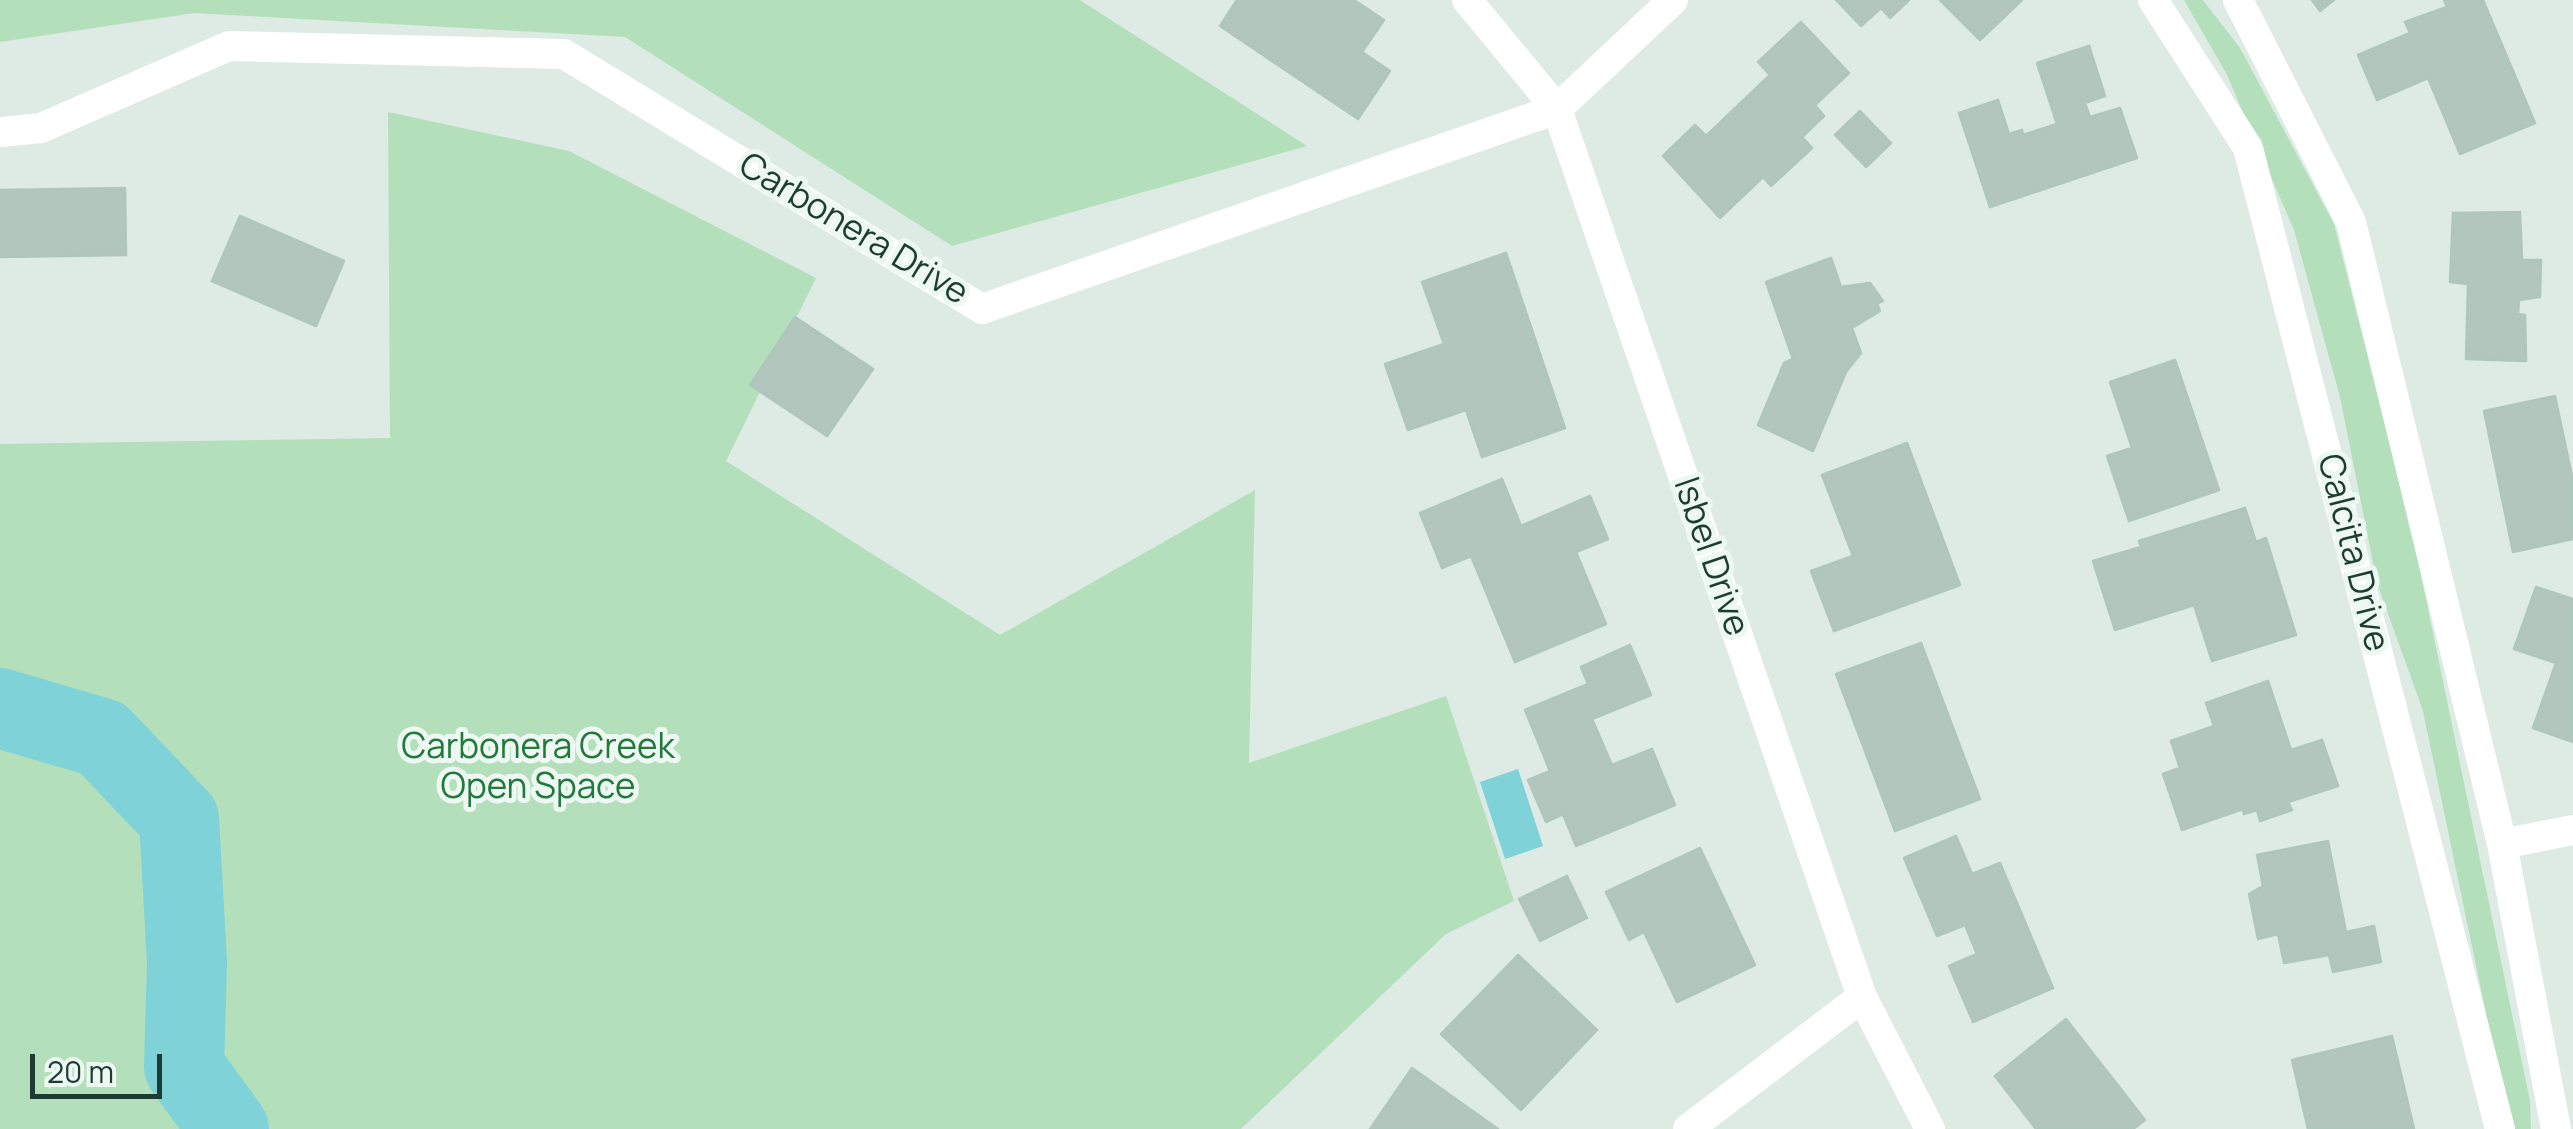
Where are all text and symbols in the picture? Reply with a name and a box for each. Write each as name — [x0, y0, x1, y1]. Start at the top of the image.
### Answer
street label: Carbonera Drive — [731, 145, 975, 315]
street label: Calcita Drive — [2307, 450, 2397, 656]
street label: Isbel Drive — [1663, 472, 1757, 642]
park label: Carbonera Creek Open Space — [401, 727, 675, 809]
scale bar — [35, 1034, 168, 1096]
text: 20 m — [47, 1051, 114, 1092]

